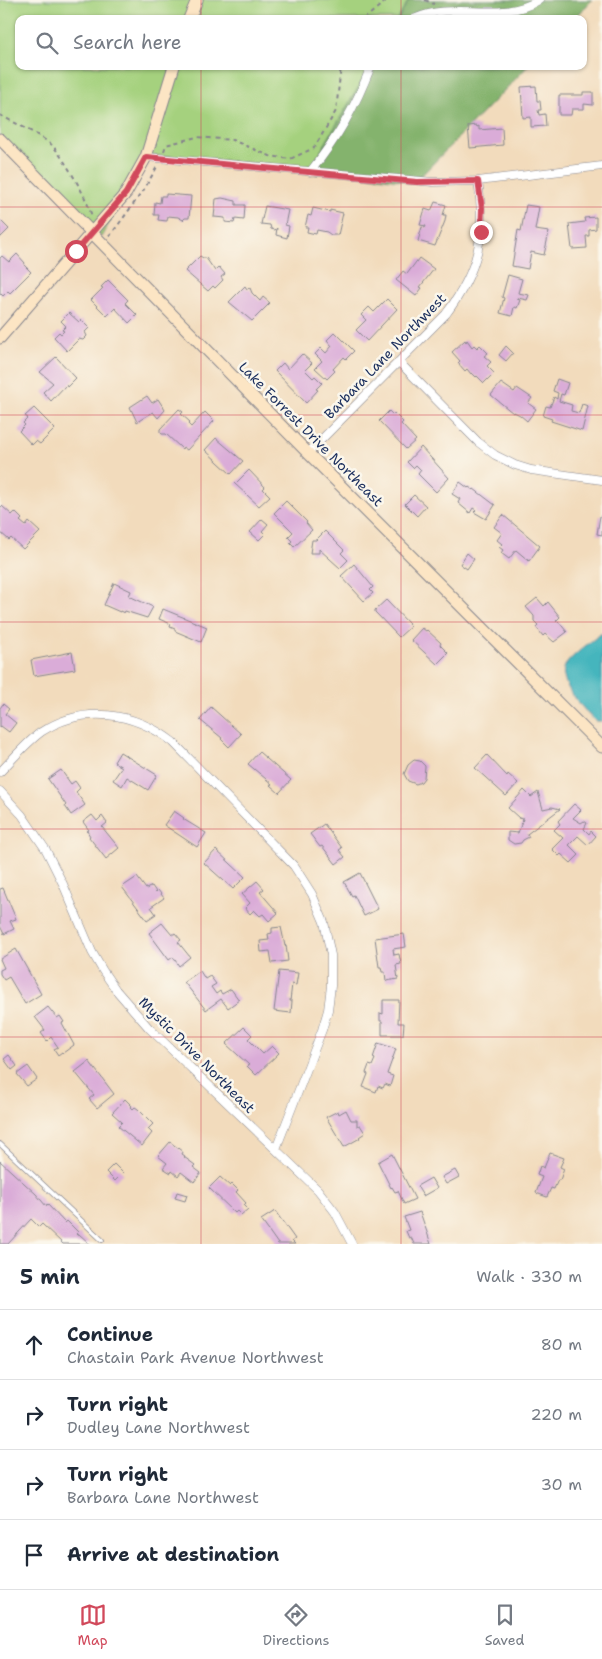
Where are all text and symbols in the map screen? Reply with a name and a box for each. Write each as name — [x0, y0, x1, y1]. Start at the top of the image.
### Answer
search box — [15, 15, 587, 70]
icon: search — [33, 29, 61, 57]
text: Search here — [73, 30, 182, 55]
route end — [470, 221, 493, 244]
route start — [65, 240, 88, 263]
street label: Barbara Lane Northwest — [320, 289, 450, 423]
street label: Lake Forrest Drive Northeast — [235, 358, 387, 510]
street label: Mystic Drive Northeast — [135, 993, 259, 1117]
text: 5 min — [20, 1263, 80, 1291]
text: Walk · 330 m — [476, 1266, 582, 1287]
text: Continue — [67, 1322, 153, 1347]
icon: ahead — [20, 1331, 48, 1359]
text: 80 m — [541, 1334, 582, 1355]
text: Chastain Park Avenue Northwest — [67, 1347, 324, 1368]
text: Turn right — [67, 1392, 168, 1417]
icon: right — [20, 1401, 48, 1429]
text: 220 m — [530, 1404, 582, 1425]
text: Dudley Lane Northwest — [67, 1417, 250, 1438]
text: Turn right — [67, 1462, 168, 1487]
icon: right — [20, 1471, 48, 1499]
text: 30 m — [541, 1474, 582, 1495]
text: Barbara Lane Northwest — [67, 1487, 259, 1508]
icon: arrive — [20, 1541, 48, 1569]
text: Arrive at destination — [67, 1542, 279, 1567]
tab: Map — [78, 1601, 108, 1649]
tab: Directions — [263, 1601, 329, 1649]
tab: Saved — [485, 1601, 524, 1649]

